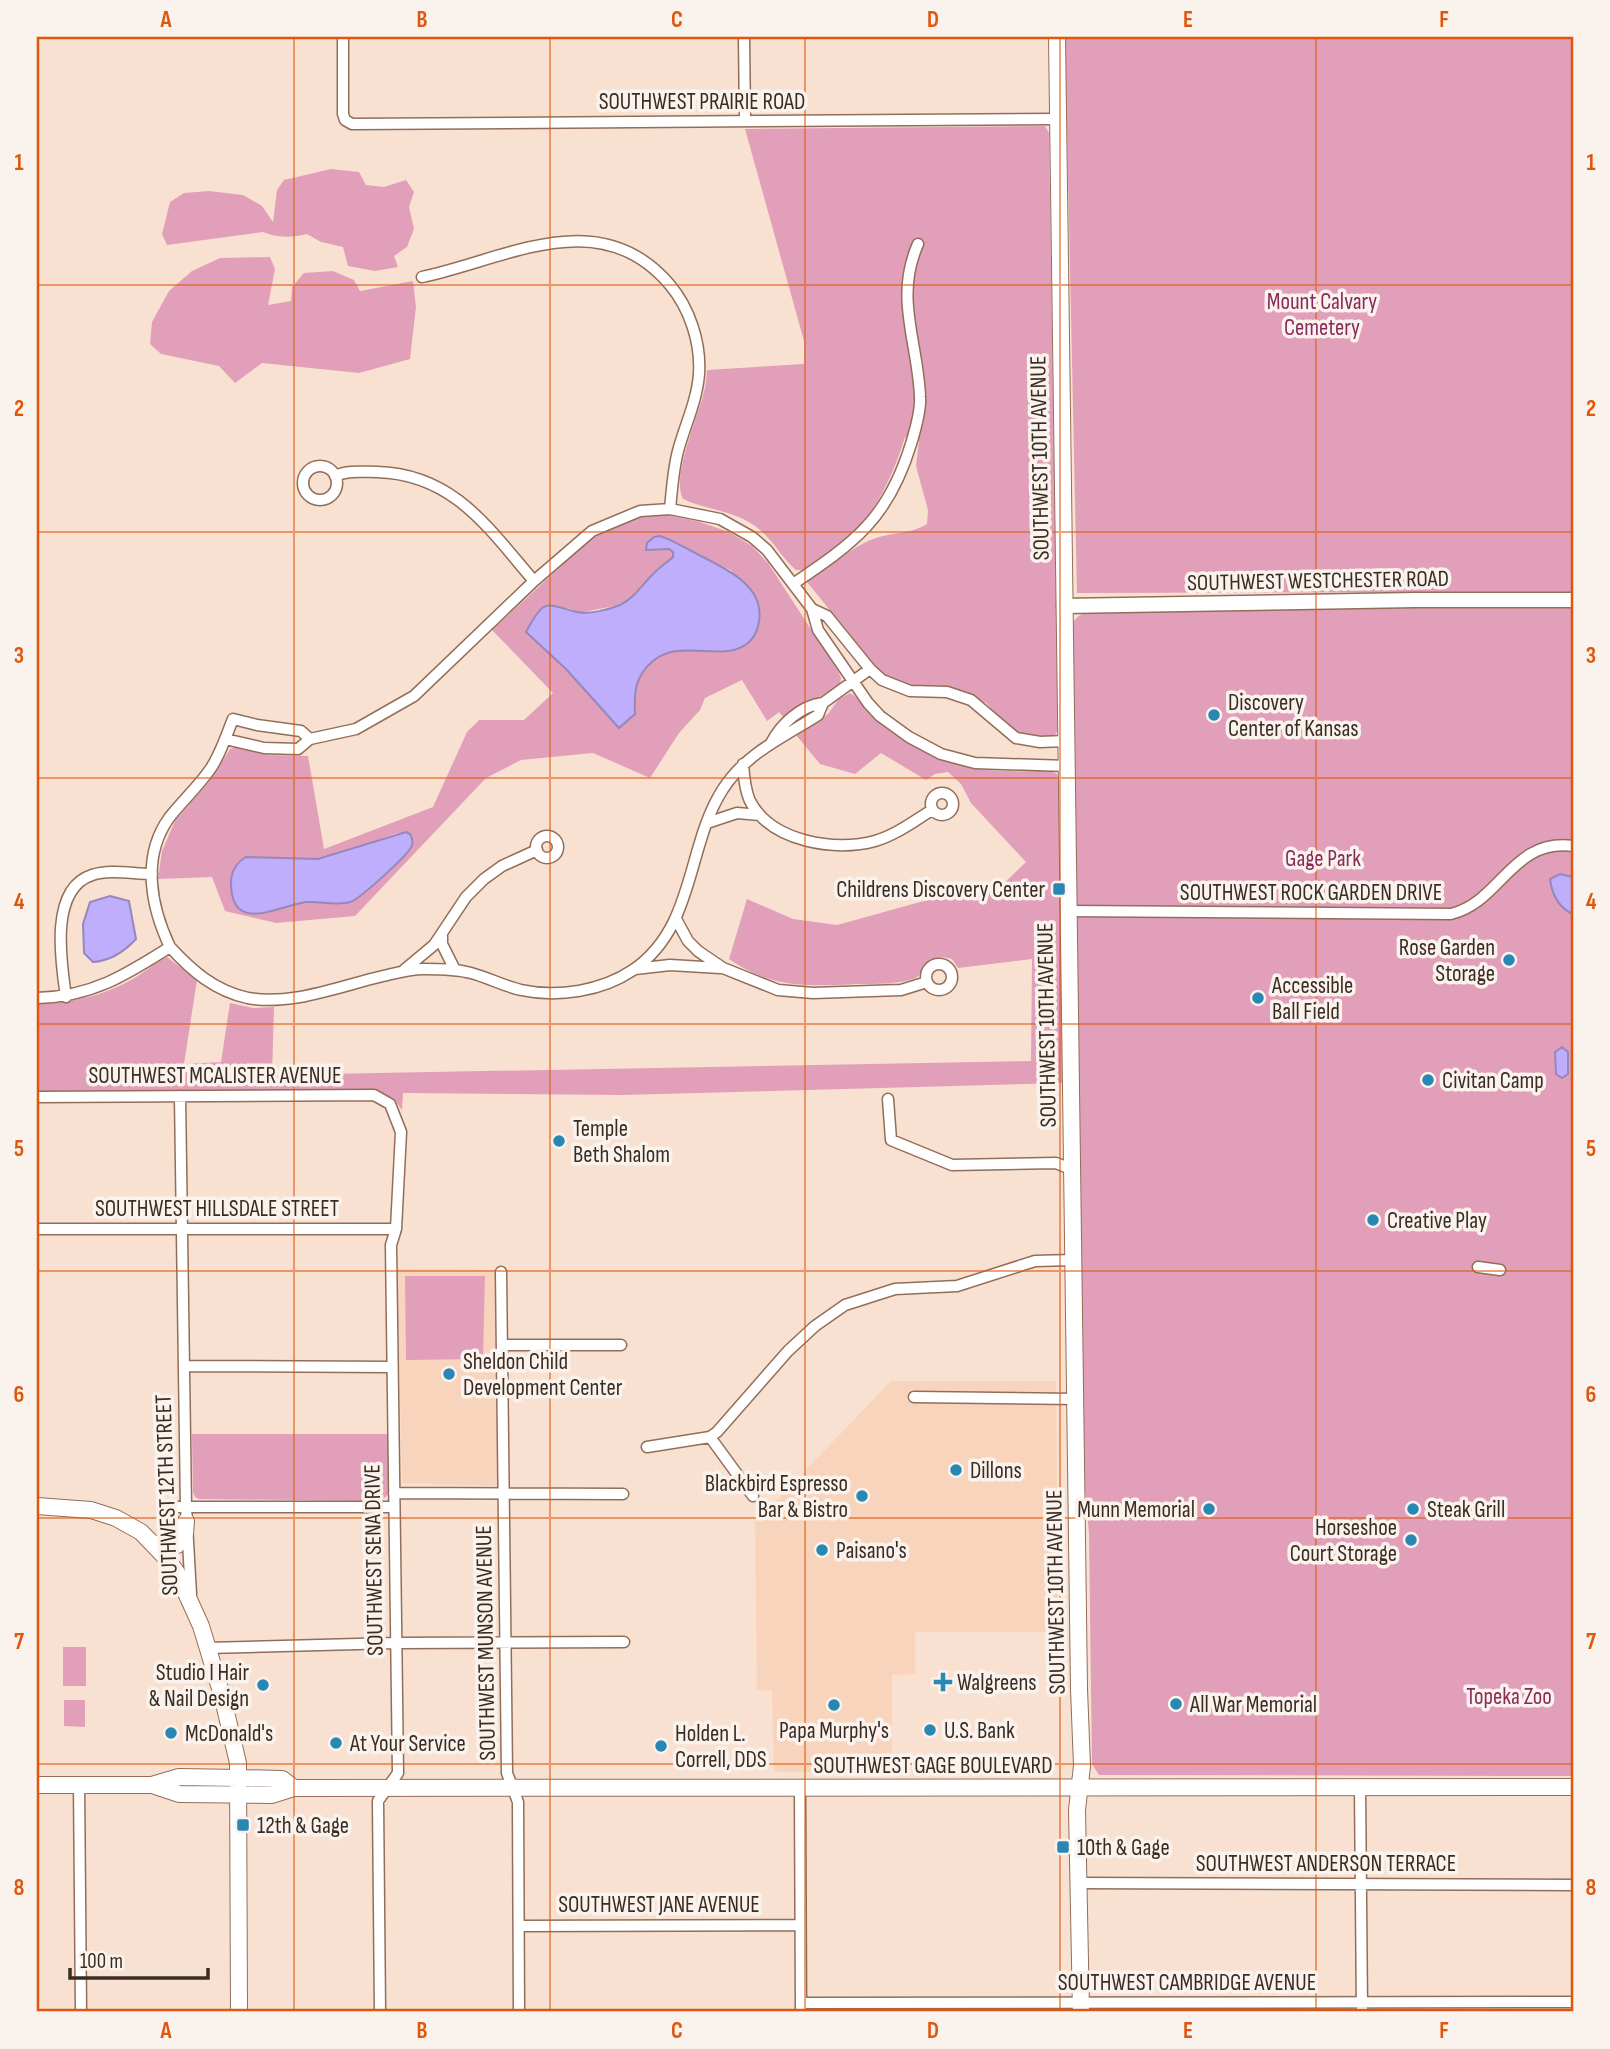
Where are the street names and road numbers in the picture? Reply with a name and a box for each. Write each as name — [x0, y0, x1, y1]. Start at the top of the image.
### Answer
street label: SOUTHWEST PRAIRIE ROAD — [599, 88, 805, 116]
street label: SOUTHWEST 10TH AVENUE — [1024, 355, 1056, 561]
street label: SOUTHWEST WESTCHESTER ROAD — [1187, 565, 1449, 597]
street label: SOUTHWEST ROCK GARDEN DRIVE — [1180, 879, 1442, 907]
street label: SOUTHWEST 10TH AVENUE — [1031, 922, 1063, 1128]
street label: SOUTHWEST MCALISTER AVENUE — [89, 1062, 341, 1090]
street label: SOUTHWEST HILLSDALE STREET — [95, 1195, 339, 1223]
street label: SOUTHWEST 12TH STREET — [149, 1394, 184, 1596]
street label: SOUTHWEST SENA DRIVE — [358, 1464, 390, 1656]
street label: SOUTHWEST 10TH AVENUE — [1040, 1489, 1072, 1695]
street label: SOUTHWEST MUNSON AVENUE — [470, 1525, 502, 1761]
street label: SOUTHWEST GAGE BOULEVARD — [814, 1752, 1052, 1780]
street label: SOUTHWEST ANDERSON TERRACE — [1196, 1850, 1456, 1878]
street label: SOUTHWEST JANE AVENUE — [558, 1891, 760, 1919]
street label: SOUTHWEST CAMBRIDGE AVENUE — [1058, 1969, 1316, 1997]

